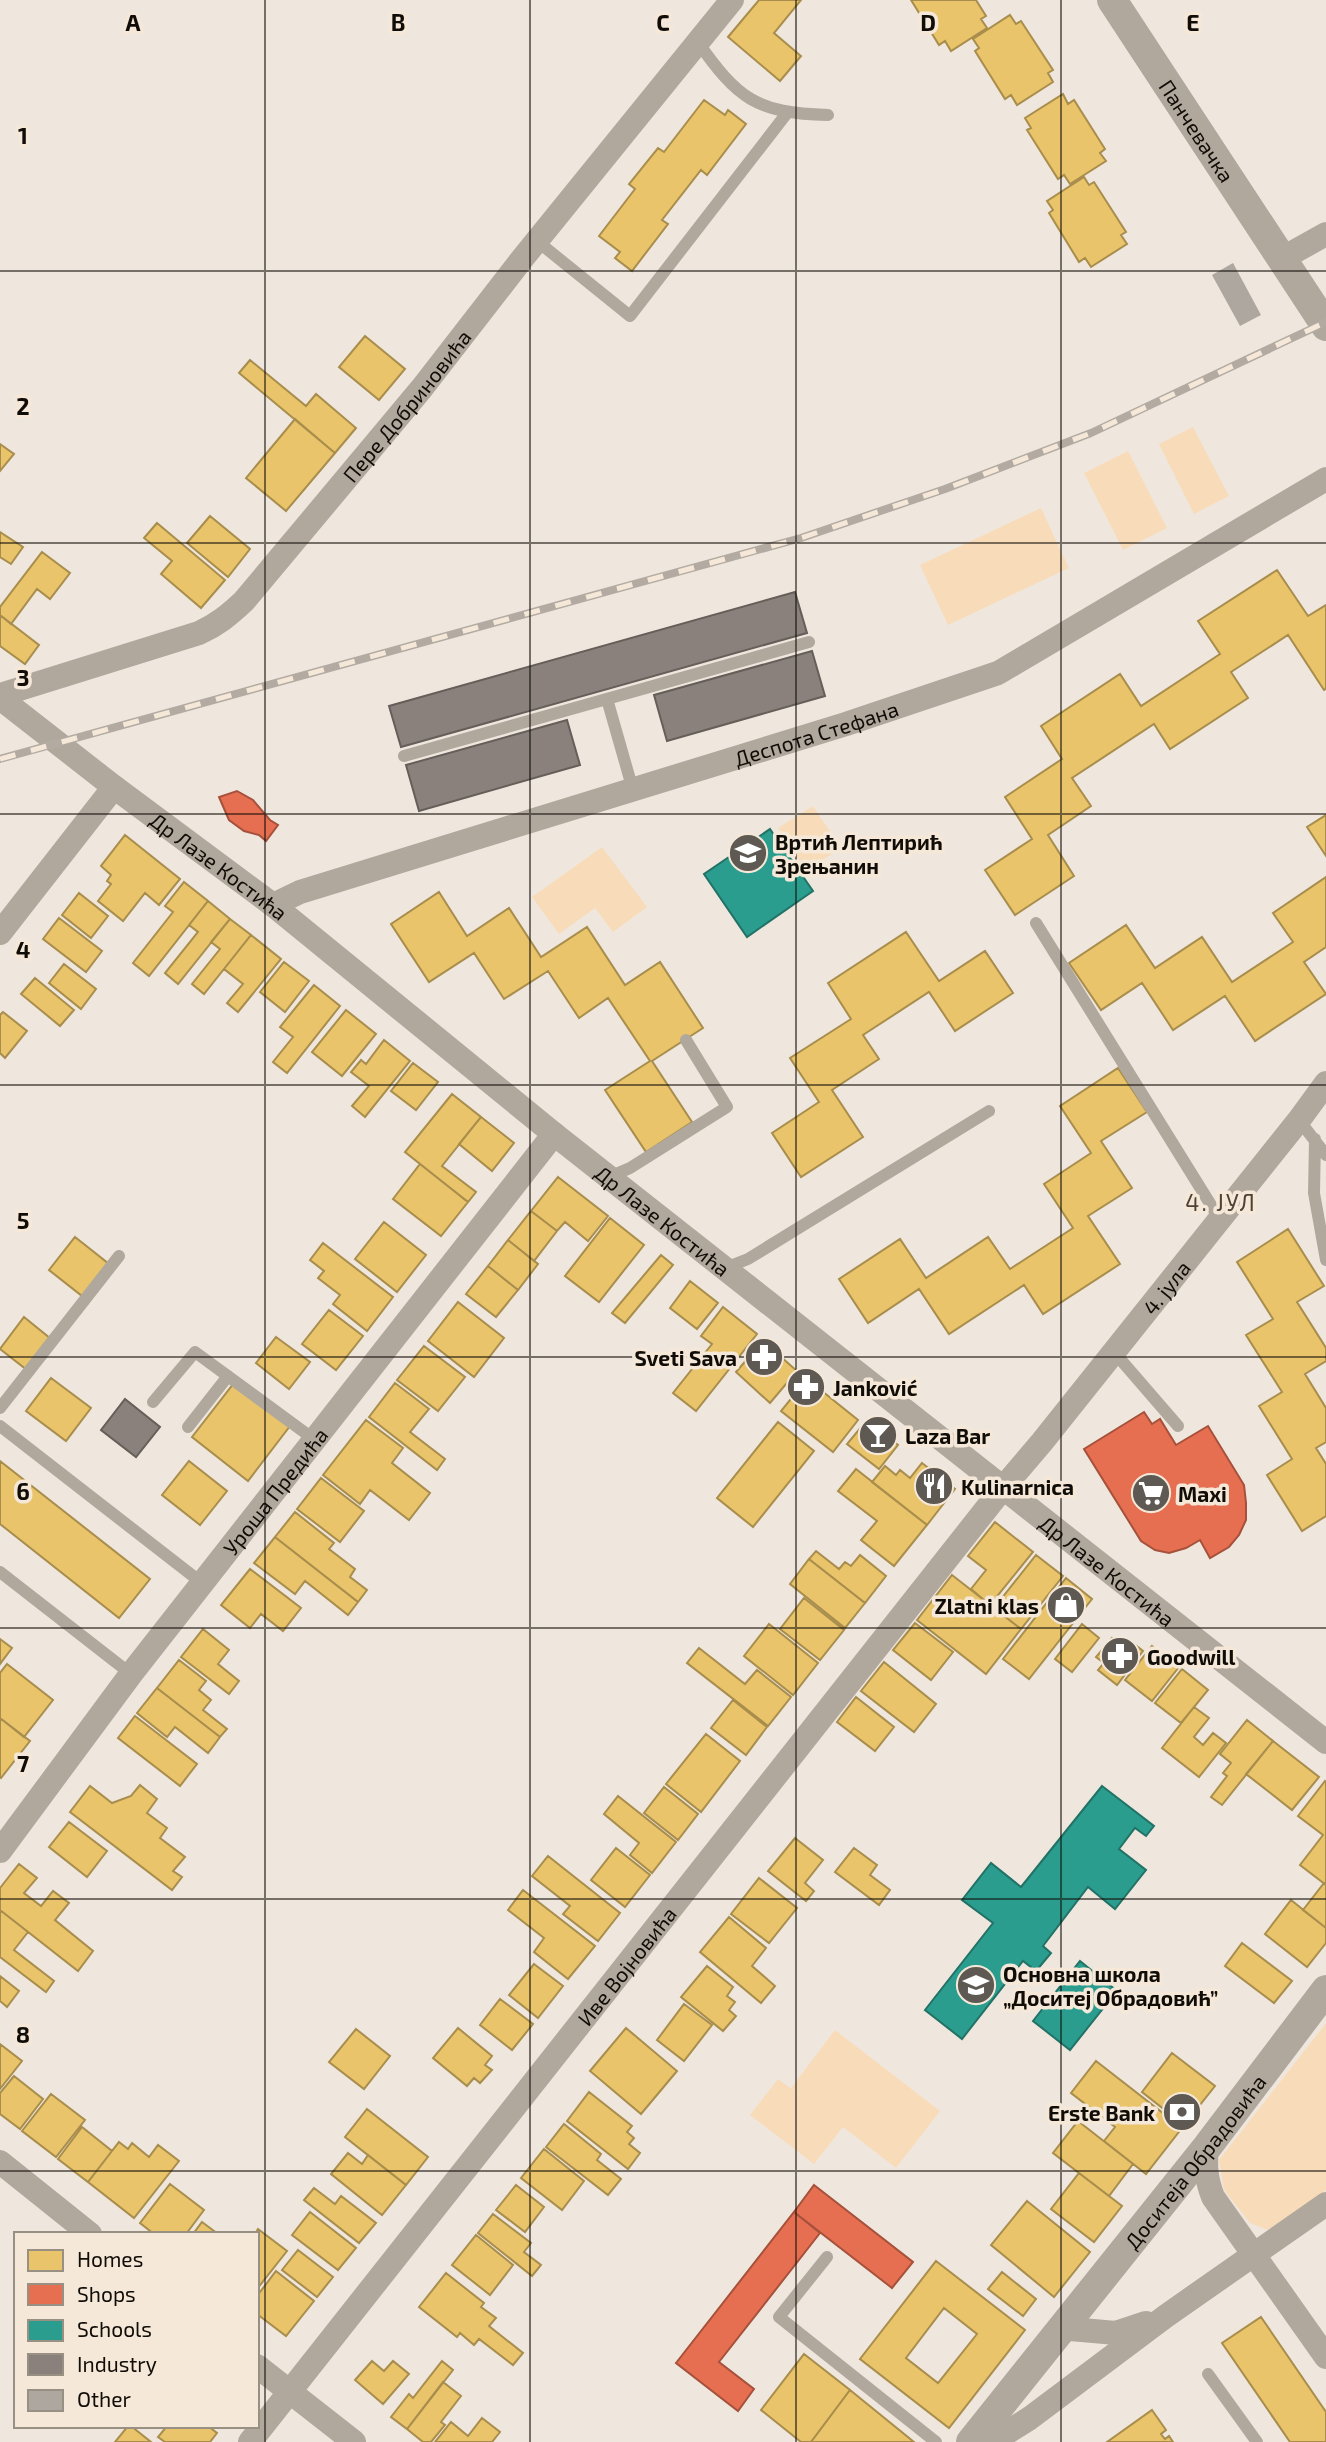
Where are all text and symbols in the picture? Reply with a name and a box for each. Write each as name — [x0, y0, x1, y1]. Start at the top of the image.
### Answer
text: A — [125, 8, 141, 36]
text: B — [391, 8, 405, 36]
text: C — [656, 8, 670, 36]
text: D — [920, 8, 936, 36]
text: E — [1186, 8, 1200, 36]
street label: Панчевачка — [1155, 74, 1240, 186]
text: 1 — [18, 121, 28, 149]
street label: Пере Добриновића — [337, 324, 475, 487]
text: 2 — [16, 392, 30, 420]
text: 3 — [16, 663, 30, 691]
street label: Деспота Стефана — [731, 695, 901, 770]
street label: Др Лазе Костића — [146, 806, 293, 925]
place label: Вртић Лептирић Зрењанин — [775, 829, 943, 878]
school or university icon: Вртић Лептирић Зрењанин — [727, 832, 769, 874]
text: 4 — [16, 935, 30, 963]
street label: Др Лазе Костића — [591, 1159, 735, 1281]
district label: 4. ЈУЛ — [1185, 1188, 1257, 1216]
text: 5 — [17, 1206, 29, 1234]
street label: 4. јула — [1137, 1255, 1195, 1319]
pharmacy icon: Sveti Sava — [743, 1336, 785, 1378]
place label: Sveti Sava — [634, 1345, 737, 1370]
pharmacy icon: Janković — [785, 1366, 827, 1408]
place label: Janković — [833, 1375, 918, 1400]
bar icon: Laza Bar — [857, 1414, 899, 1456]
street label: Уроша Предића — [217, 1422, 332, 1559]
place label: Laza Bar — [905, 1423, 990, 1448]
restaurant icon: Kulinarnica — [913, 1465, 955, 1507]
supermarket icon: Maxi — [1130, 1472, 1172, 1514]
place label: Kulinarnica — [961, 1474, 1074, 1499]
text: 6 — [16, 1477, 30, 1505]
place label: Maxi — [1178, 1481, 1227, 1506]
street label: Др Лазе Костића — [1035, 1509, 1180, 1631]
shop icon: Zlatni klas — [1045, 1584, 1087, 1626]
place label: Zlatni klas — [935, 1593, 1039, 1618]
pharmacy icon: Goodwill — [1099, 1635, 1141, 1677]
place label: Goodwill — [1147, 1644, 1235, 1669]
text: 7 — [17, 1749, 29, 1777]
street label: Иве Војновића — [571, 1901, 681, 2030]
place label: Основна школа „Доситеј Обрадовић” — [1003, 1961, 1218, 2010]
school or university icon: Основна школа „Доситеј Обрадовић” — [955, 1964, 997, 2006]
text: 8 — [16, 2020, 30, 2048]
street label: Доситеја Обрадовића — [1119, 2069, 1270, 2253]
bank icon: Erste Bank — [1161, 2091, 1203, 2133]
place label: Erste Bank — [1048, 2100, 1155, 2125]
legend — [14, 2232, 259, 2428]
text: Homes — [77, 2246, 143, 2271]
text: Shops — [77, 2281, 136, 2306]
text: Schools — [77, 2316, 152, 2341]
text: Industry — [77, 2351, 157, 2376]
text: Other — [77, 2386, 132, 2411]

